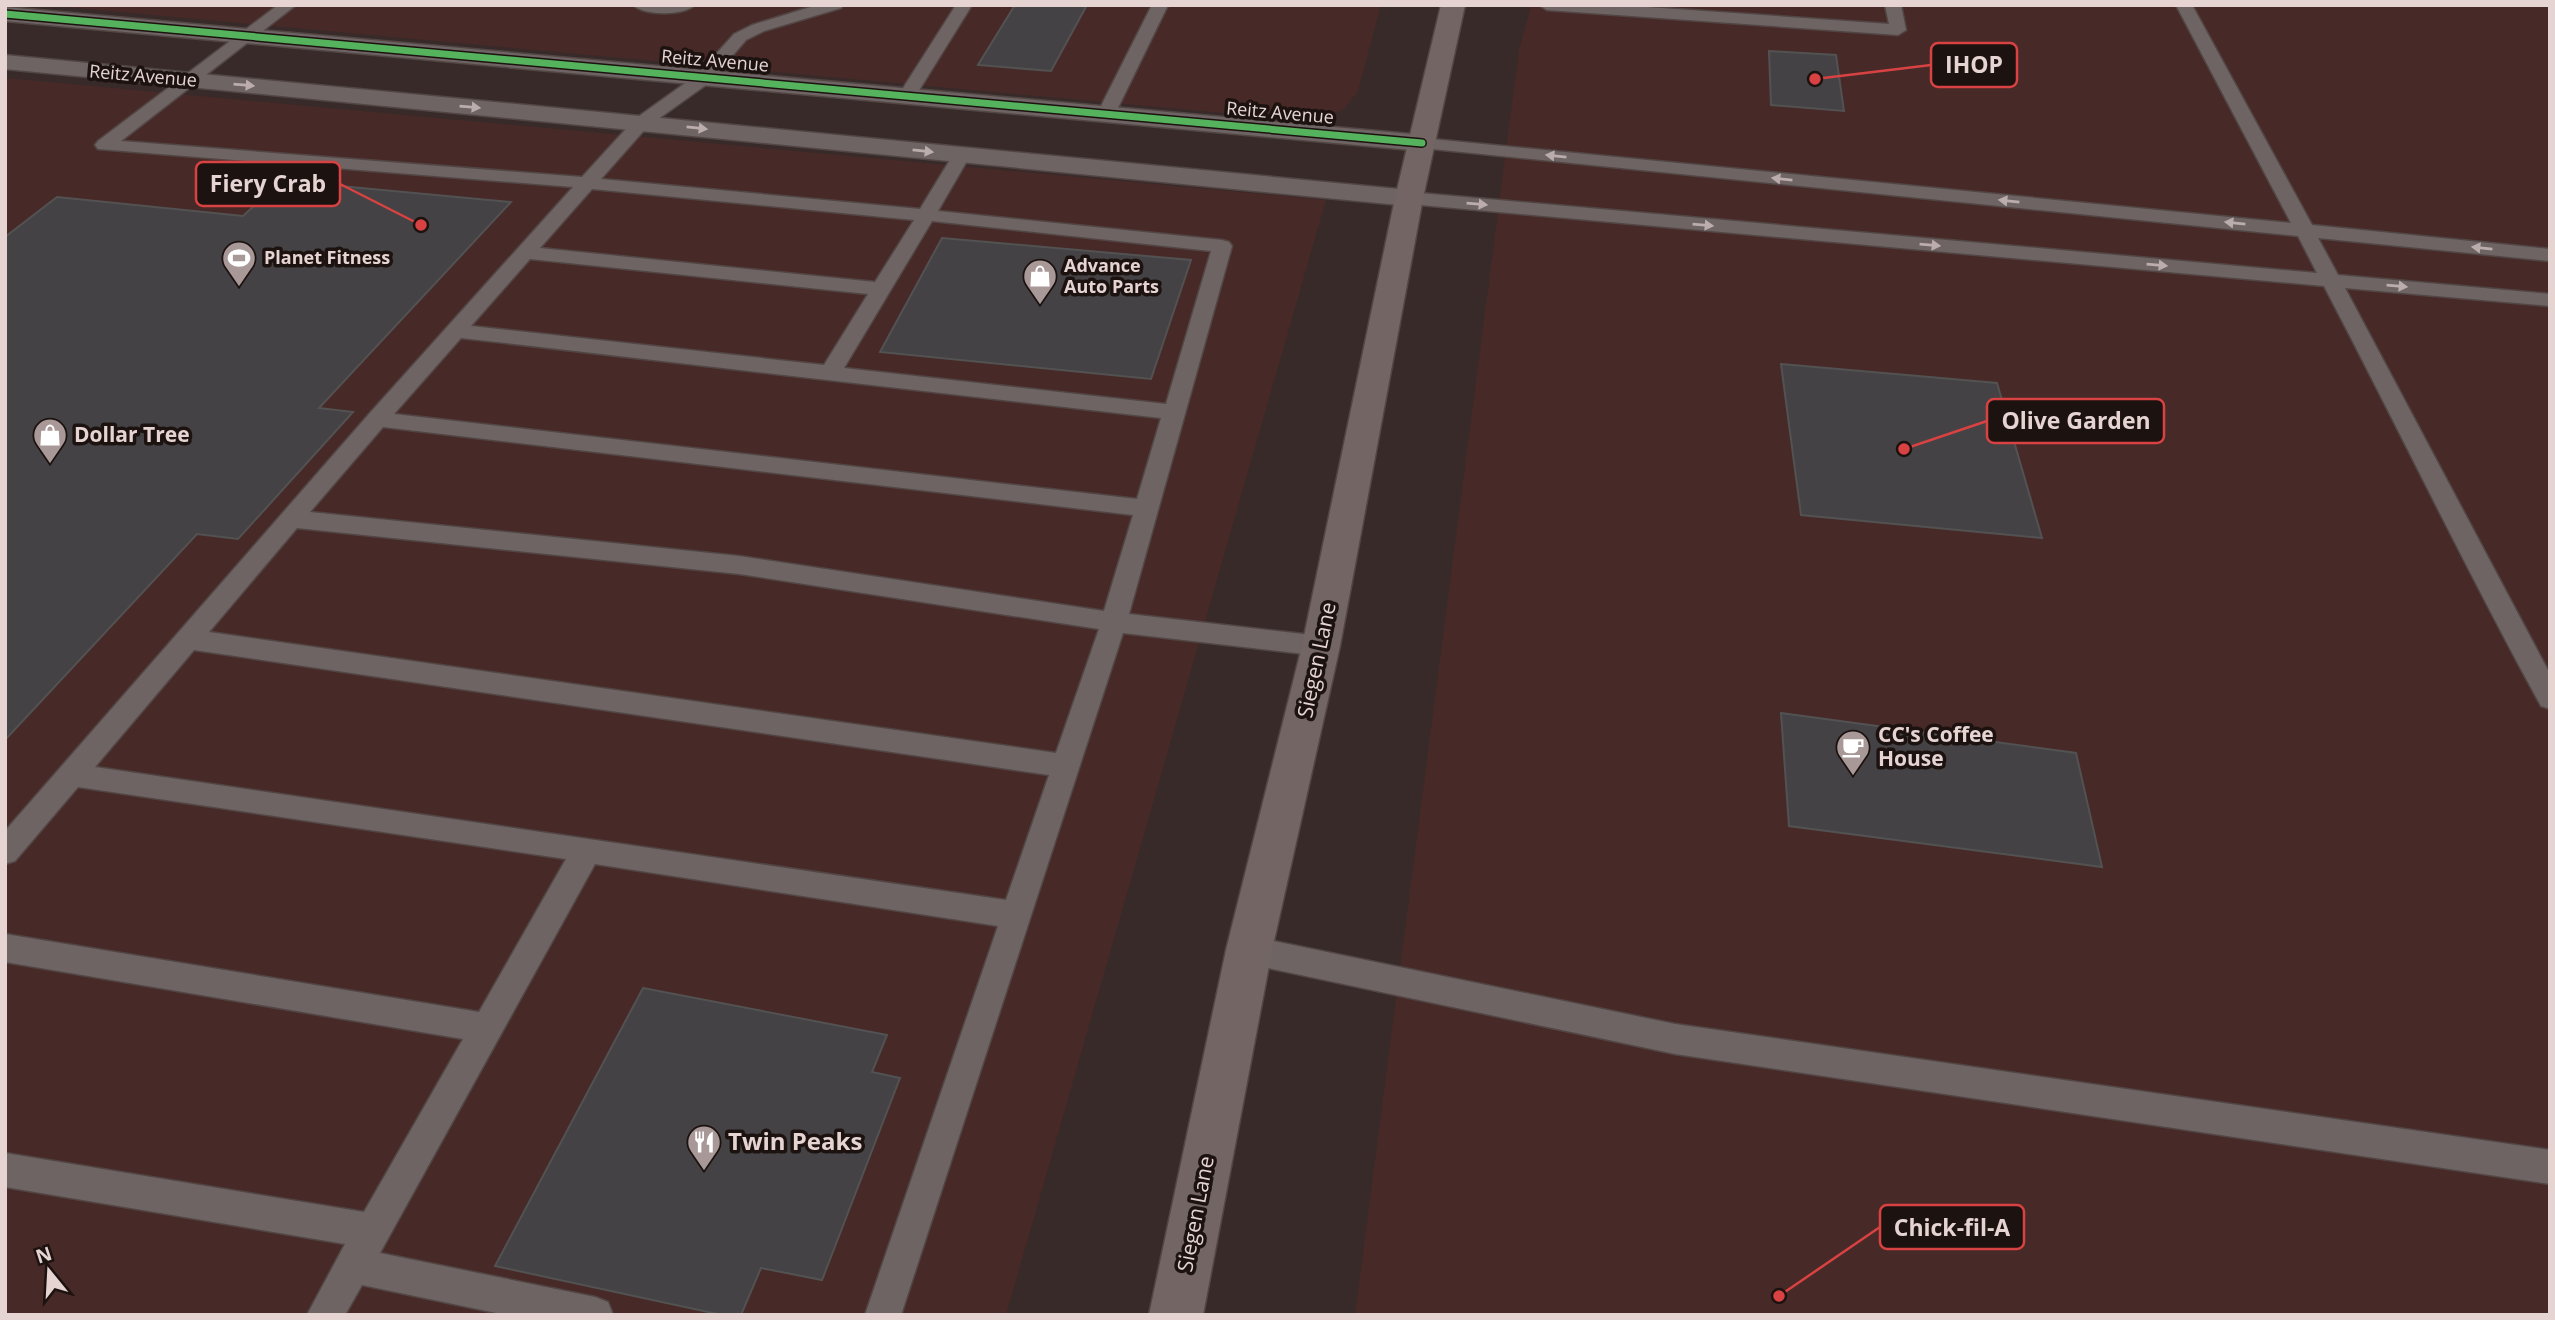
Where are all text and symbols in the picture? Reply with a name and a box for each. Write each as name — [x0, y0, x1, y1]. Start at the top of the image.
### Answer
street label: Reitz Avenue — [660, 43, 770, 77]
callout: IHOP — [1931, 43, 2017, 87]
text: IHOP — [1945, 48, 2003, 80]
street label: Reitz Avenue — [88, 58, 198, 92]
one-way arrow — [233, 80, 255, 91]
street label: Reitz Avenue — [1225, 95, 1335, 129]
one-way arrow — [460, 102, 482, 113]
one-way arrow — [686, 123, 708, 134]
one-way arrow — [912, 145, 934, 156]
one-way arrow — [1545, 151, 1567, 162]
callout: Fiery Crab — [196, 162, 340, 206]
text: Fiery Crab — [210, 167, 326, 199]
one-way arrow — [1771, 173, 1793, 184]
one-way arrow — [1997, 195, 2019, 206]
one-way arrow — [1466, 199, 1488, 210]
one-way arrow — [2224, 217, 2246, 228]
one-way arrow — [1693, 220, 1715, 231]
sports icon: Planet Fitness — [220, 239, 258, 288]
one-way arrow — [1919, 240, 1941, 251]
one-way arrow — [2471, 242, 2493, 253]
place label: Planet Fitness — [264, 245, 390, 269]
place label: Advance Auto Parts — [1064, 253, 1159, 298]
shop icon: Advance Auto Parts — [1021, 257, 1059, 306]
one-way arrow — [2146, 260, 2168, 271]
one-way arrow — [2387, 281, 2409, 292]
callout: Olive Garden — [1987, 399, 2164, 443]
text: Olive Garden — [2001, 404, 2151, 436]
shop icon: Dollar Tree — [31, 416, 69, 465]
place label: Dollar Tree — [74, 420, 190, 448]
street label: Siegen Lane — [1290, 599, 1342, 720]
place label: CC's Coffee House — [1878, 720, 1994, 772]
cafe icon: CC's Coffee House — [1834, 728, 1872, 777]
restaurant icon: Twin Peaks — [685, 1123, 723, 1172]
place label: Twin Peaks — [728, 1124, 862, 1157]
street label: Siegen Lane — [1170, 1153, 1220, 1274]
callout: Chick-fil-A — [1880, 1205, 2024, 1249]
text: Chick-fil-A — [1894, 1211, 2010, 1243]
north arrow — [14, 1236, 84, 1306]
text: N — [32, 1240, 55, 1270]

